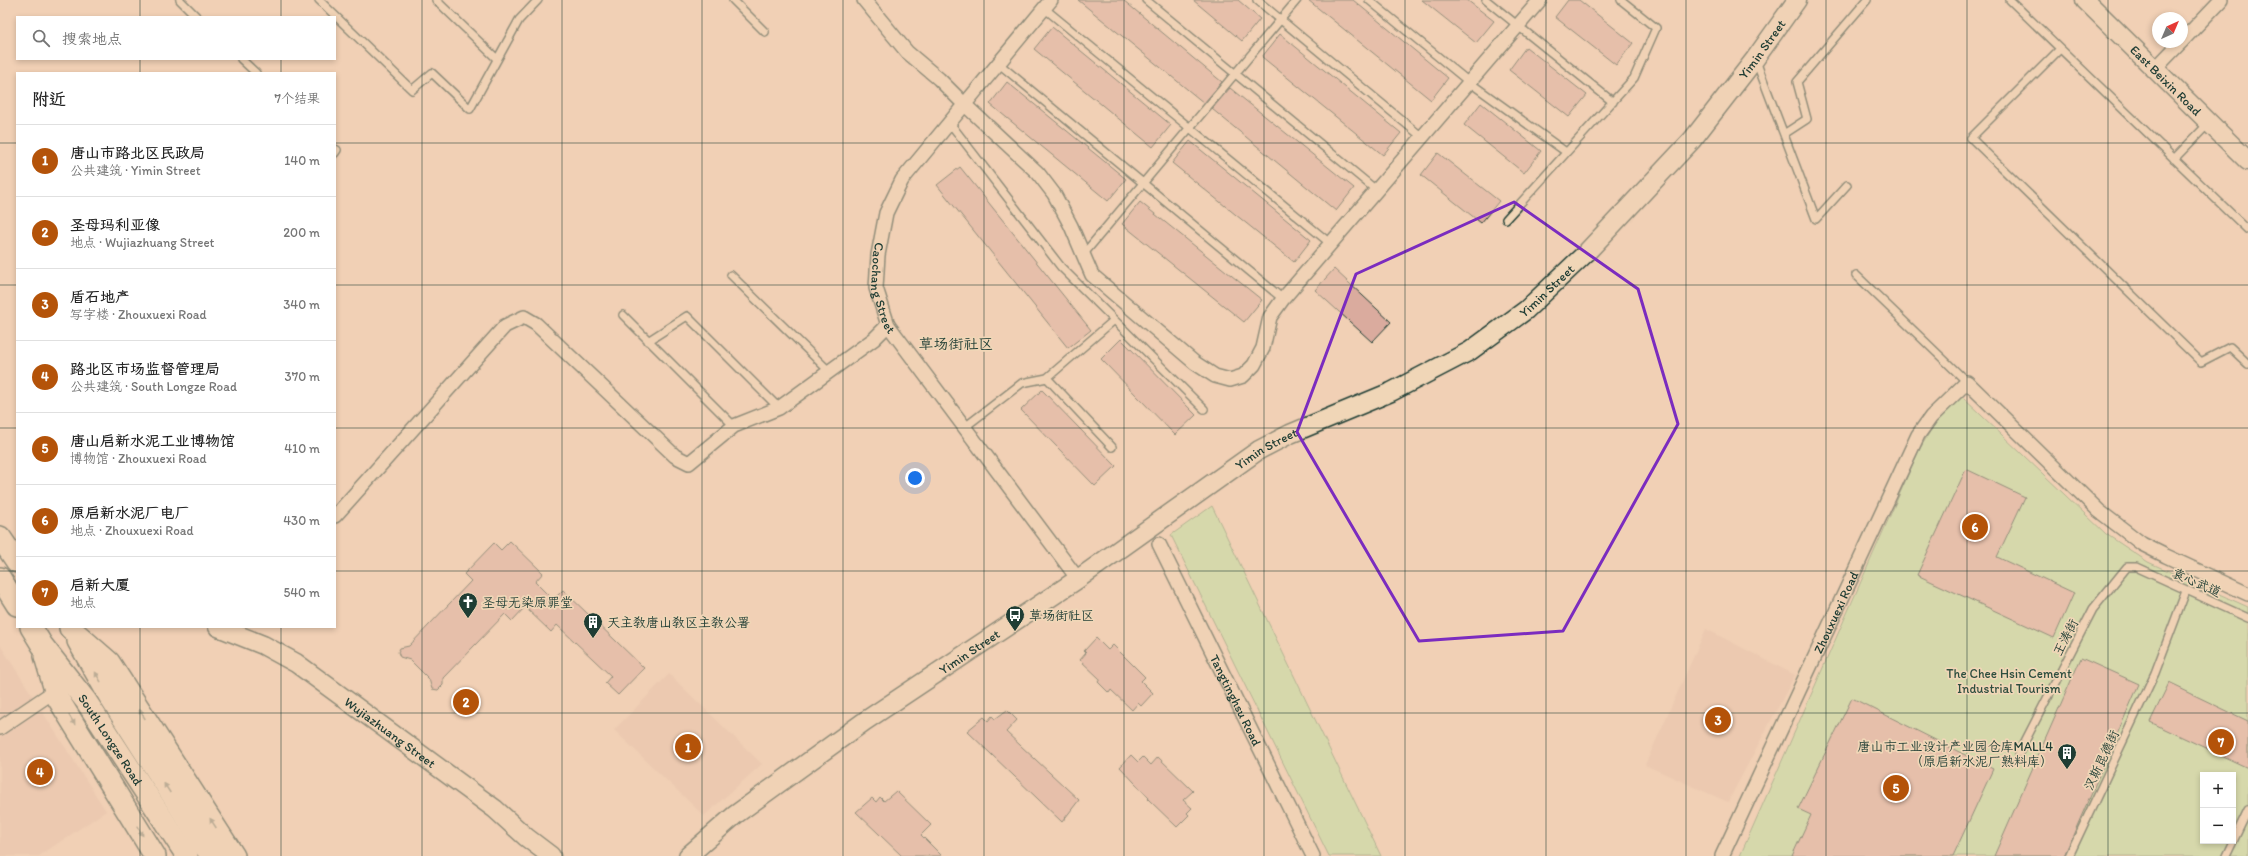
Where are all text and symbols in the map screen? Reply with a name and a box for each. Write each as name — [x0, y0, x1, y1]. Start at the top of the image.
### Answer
north arrow — [2152, 12, 2188, 48]
search box — [16, 16, 336, 60]
street label: Yimin Street — [1735, 17, 1789, 82]
icon: search — [30, 27, 52, 49]
text: 搜索地点 — [62, 30, 122, 48]
street label: East Beixin Road — [2127, 42, 2204, 119]
text: 附近 — [32, 89, 66, 109]
text: 7个结果 — [275, 91, 320, 106]
text: 唐山市路北区民政局 — [70, 144, 205, 162]
text: 1 — [42, 153, 48, 168]
text: 140 m — [284, 153, 320, 168]
text: 公共建筑 · Yimin Street — [70, 163, 201, 178]
text: 圣母玛利亚像 — [70, 216, 160, 234]
text: 2 — [42, 225, 48, 240]
text: 200 m — [283, 225, 320, 240]
text: 地点 · Wujiazhuang Street — [70, 235, 214, 250]
street label: Caochang Street — [868, 241, 899, 337]
street label: Yimin Street — [1517, 261, 1577, 320]
text: 盾石地产 — [70, 288, 130, 306]
text: 3 — [41, 297, 49, 312]
text: 340 m — [283, 297, 320, 312]
text: 写字楼 · Zhouxuexi Road — [70, 307, 207, 322]
district label: 草场街社区 — [918, 335, 994, 353]
text: 路北区市场监督管理局 — [70, 360, 220, 378]
text: 4 — [41, 369, 49, 384]
text: 370 m — [285, 369, 320, 384]
text: 公共建筑 · South Longze Road — [70, 379, 237, 394]
street label: Yimin Street — [1232, 425, 1300, 473]
text: 唐山启新水泥工业博物馆 — [70, 432, 235, 450]
text: 5 — [42, 441, 48, 456]
text: 410 m — [284, 441, 320, 456]
text: 博物馆 · Zhouxuexi Road — [70, 451, 207, 466]
your location — [905, 468, 925, 488]
text: 原启新水泥厂电厂 — [70, 504, 190, 522]
pin: 6 — [1962, 512, 1988, 542]
text: 6 — [42, 513, 48, 528]
text: 430 m — [283, 513, 320, 528]
text: 地点 · Zhouxuexi Road — [70, 523, 194, 538]
street label: 袁心武道 — [2170, 565, 2224, 600]
street label: Zhouxuexi Road — [1810, 569, 1862, 656]
text: 启新大厦 — [70, 576, 130, 594]
text: 7 — [42, 585, 48, 600]
text: 540 m — [283, 585, 320, 600]
church icon: 圣母无染原罪堂 — [457, 591, 479, 619]
text: 地点 — [70, 595, 96, 610]
place label: 圣母无染原罪堂 — [482, 595, 573, 610]
bus stop icon: 草场街社区 — [1004, 604, 1026, 632]
place label: 草场街社区 — [1029, 608, 1094, 623]
building icon: 天主教唐山教区主教公署 — [582, 611, 604, 639]
place label: 天主教唐山教区主教公署 — [607, 615, 750, 630]
street label: 王涛街 — [2050, 616, 2081, 658]
street label: Yimin Street — [936, 626, 1003, 678]
street label: Tangtinghsu Road — [1207, 652, 1264, 748]
park label: The Chee Hsin Cement Industrial Tourism — [1946, 666, 2072, 696]
one-way arrow — [95, 672, 102, 683]
pin: 2 — [453, 687, 479, 717]
street label: South Longze Road — [75, 691, 146, 788]
street label: Wujiazhuang Street — [341, 694, 439, 771]
pin: 3 — [1705, 705, 1731, 735]
one-way arrow — [139, 708, 146, 720]
one-way arrow — [68, 714, 75, 726]
pin: 7 — [2208, 727, 2234, 757]
street label: 汉斯昆德街 — [2081, 728, 2122, 793]
pin: 1 — [675, 732, 701, 762]
place label: 唐山市工业设计产业园仓库MALL4 （原启新水泥厂熟料库） — [1858, 739, 2053, 769]
building icon: 唐山市工业设计产业园仓库MALL4 （原启新水泥厂熟料库） — [2056, 742, 2078, 770]
pin: 4 — [27, 757, 53, 787]
map controls — [2200, 772, 2236, 844]
button: + — [2200, 772, 2236, 808]
pin: 5 — [1883, 773, 1909, 803]
one-way arrow — [164, 782, 171, 794]
button: − — [2200, 808, 2236, 844]
one-way arrow — [209, 817, 216, 829]
one-way arrow — [136, 825, 143, 837]

